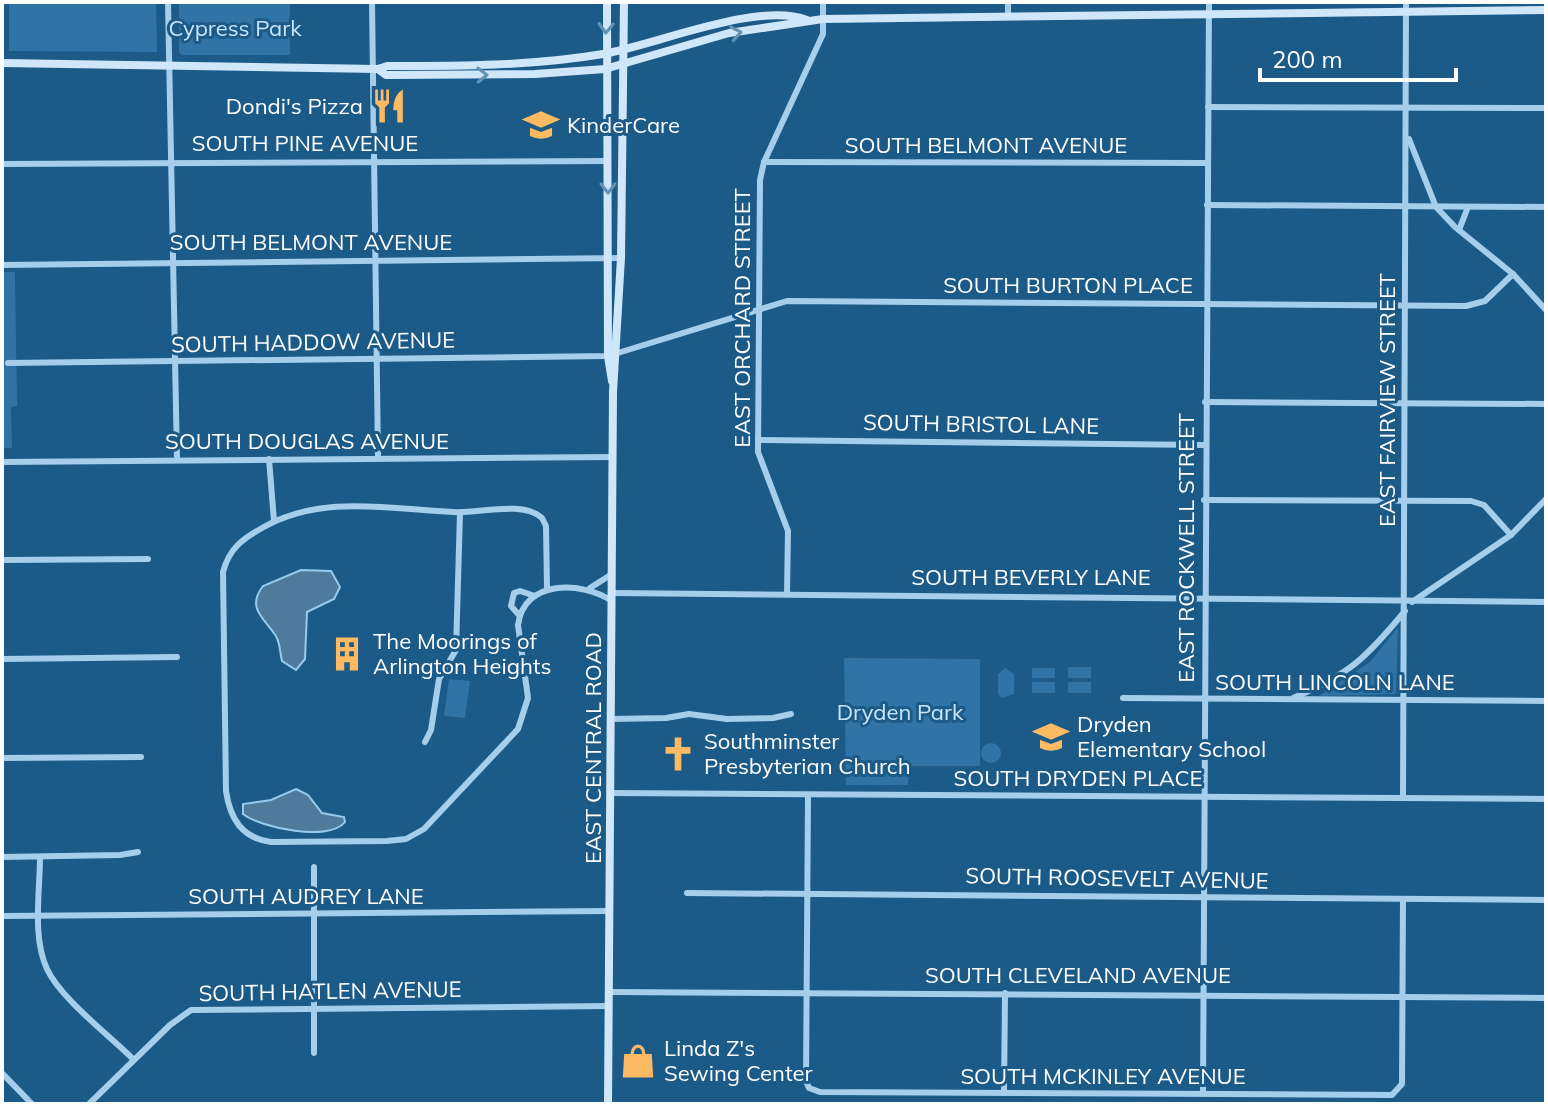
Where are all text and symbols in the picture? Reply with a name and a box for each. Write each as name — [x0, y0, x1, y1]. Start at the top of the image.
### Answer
park label: Cypress Park — [168, 14, 302, 42]
one-way arrow — [597, 22, 614, 35]
one-way arrow — [730, 25, 743, 42]
scale bar — [1260, 32, 1456, 82]
text: 200 m — [1272, 44, 1343, 74]
one-way arrow — [476, 66, 489, 84]
restaurant icon: Dondi's Pizza — [370, 87, 408, 125]
place label: Dondi's Pizza — [226, 92, 363, 120]
school or university icon: KinderCare — [522, 106, 560, 144]
place label: KinderCare — [567, 111, 680, 139]
street label: SOUTH PINE AVENUE — [192, 129, 418, 157]
street label: SOUTH BELMONT AVENUE — [845, 131, 1127, 159]
one-way arrow — [599, 182, 616, 195]
street label: EAST ORCHARD STREET — [728, 188, 756, 448]
street label: SOUTH BELMONT AVENUE — [170, 228, 452, 256]
street label: SOUTH BURTON PLACE — [943, 271, 1193, 299]
street label: EAST FAIRVIEW STREET — [1373, 273, 1401, 527]
street label: SOUTH HADDOW AVENUE — [171, 326, 455, 358]
street label: SOUTH BRISTOL LANE — [863, 408, 1099, 440]
street label: EAST ROCKWELL STREET — [1172, 413, 1200, 683]
street label: SOUTH DOUGLAS AVENUE — [165, 427, 449, 455]
street label: SOUTH BEVERLY LANE — [911, 563, 1151, 591]
place label: The Moorings of Arlington Heights — [373, 627, 551, 680]
street label: EAST CENTRAL ROAD — [579, 632, 607, 864]
building icon: The Moorings of Arlington Heights — [328, 635, 366, 673]
street label: SOUTH LINCOLN LANE — [1215, 668, 1455, 696]
park label: Dryden Park — [837, 698, 964, 726]
place label: Dryden Elementary School — [1077, 710, 1266, 763]
school or university icon: Dryden Elementary School — [1032, 718, 1070, 756]
place label: Southminster Presbyterian Church — [704, 727, 911, 780]
church icon: Southminster Presbyterian Church — [659, 735, 697, 773]
street label: SOUTH DRYDEN PLACE — [953, 764, 1203, 792]
street label: SOUTH ROOSEVELT AVENUE — [965, 861, 1269, 895]
street label: SOUTH AUDREY LANE — [188, 882, 424, 910]
street label: SOUTH CLEVELAND AVENUE — [925, 961, 1231, 989]
street label: SOUTH HATLEN AVENUE — [198, 975, 462, 1007]
place label: Linda Z's Sewing Center — [664, 1034, 812, 1087]
shop icon: Linda Z's Sewing Center — [619, 1042, 657, 1080]
street label: SOUTH MCKINLEY AVENUE — [960, 1062, 1246, 1090]

